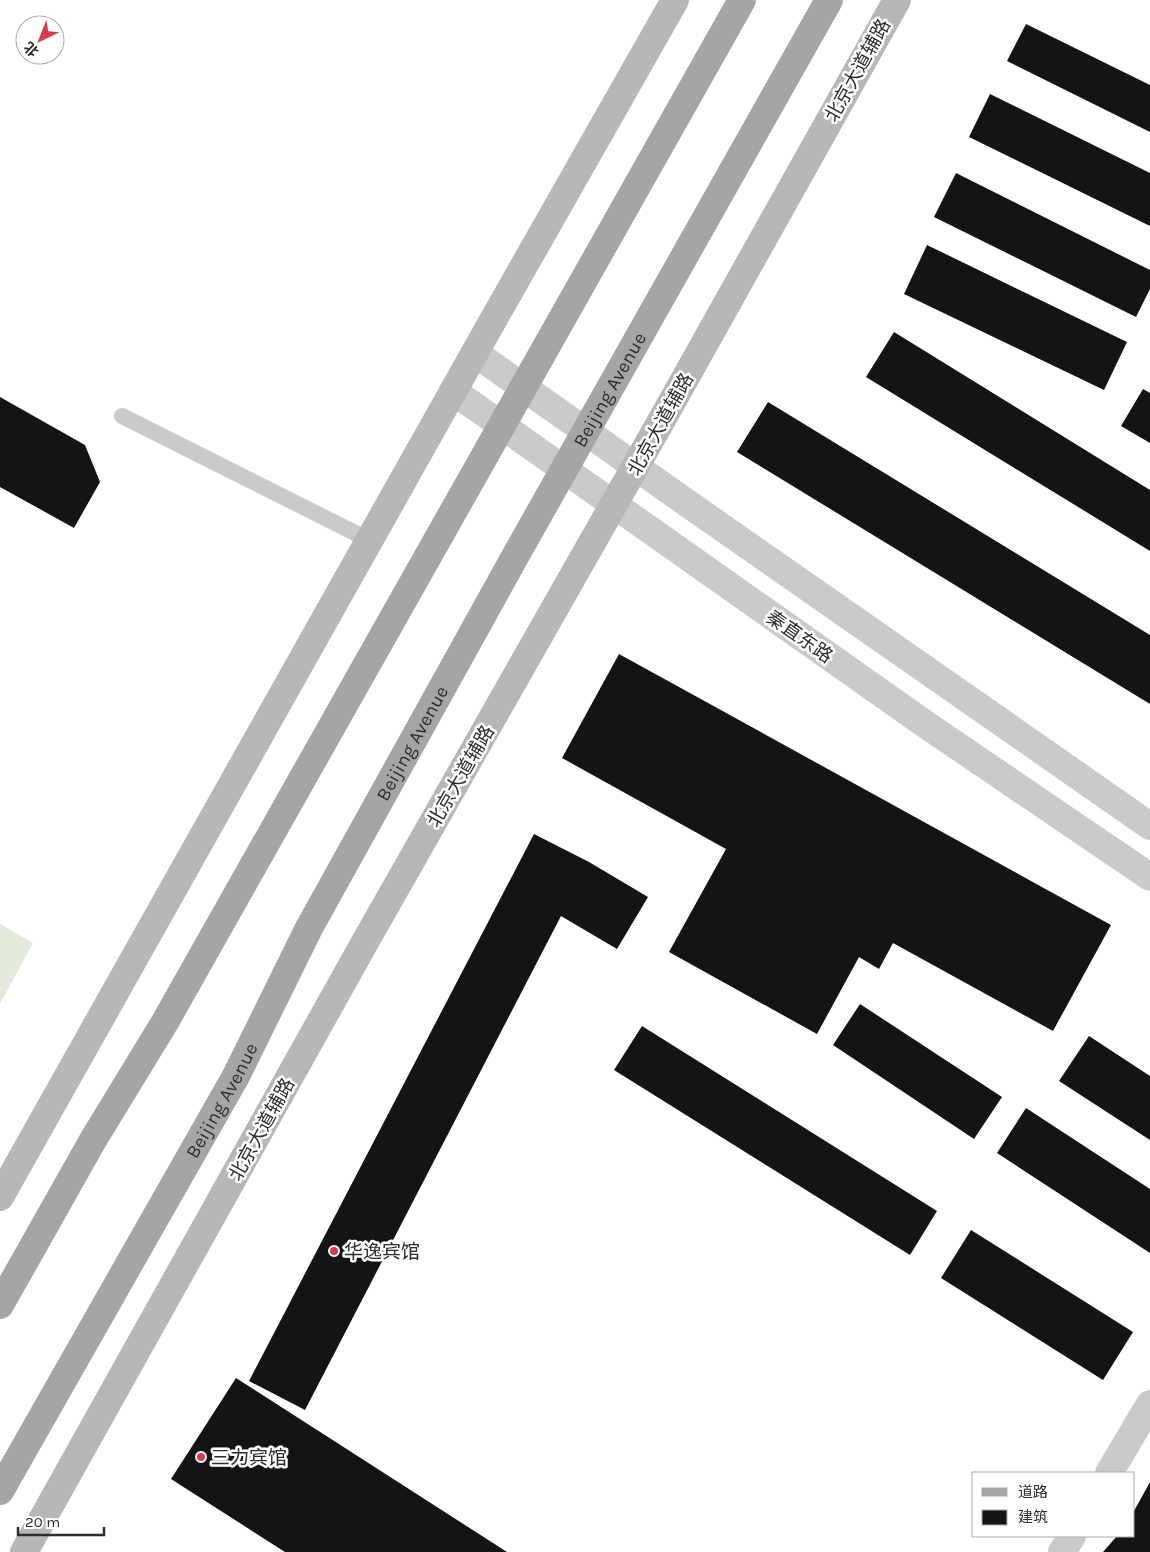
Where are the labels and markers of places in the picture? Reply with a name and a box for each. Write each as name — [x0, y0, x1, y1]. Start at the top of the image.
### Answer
place label: 华逸宾馆 — [344, 1241, 420, 1263]
marker: 华逸宾馆 — [328, 1245, 340, 1257]
place label: 三力宾馆 — [211, 1447, 287, 1469]
marker: 三力宾馆 — [195, 1451, 207, 1463]

